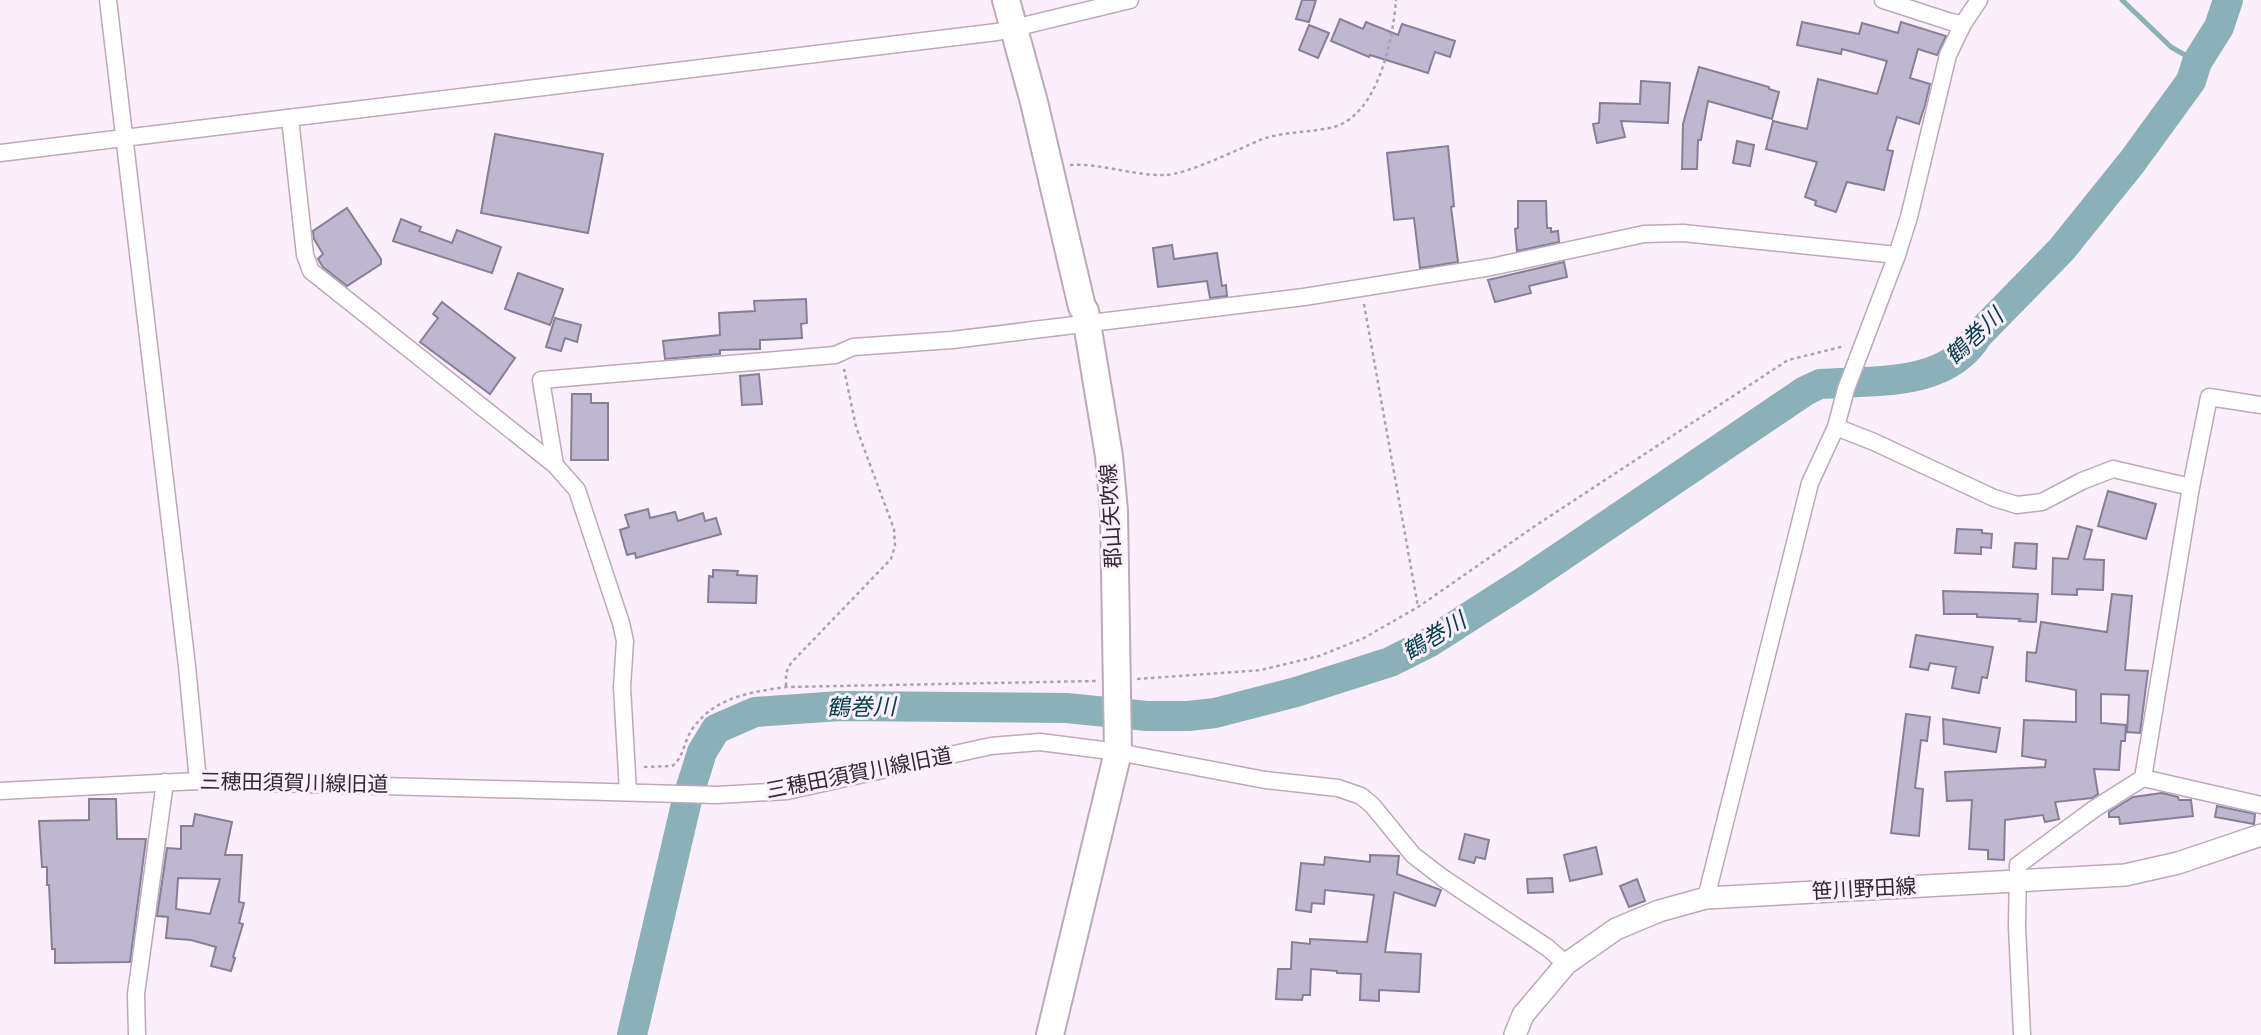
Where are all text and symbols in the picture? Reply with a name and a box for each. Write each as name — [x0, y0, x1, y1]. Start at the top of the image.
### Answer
water label: 鶴巻川 — [1939, 300, 2011, 370]
street label: 郡山矢吹線 — [1095, 463, 1126, 569]
water label: 鶴巻川 — [1397, 605, 1473, 666]
water label: 鶴巻川 — [826, 692, 899, 722]
street label: 三穂田須賀川線旧道 — [764, 742, 954, 803]
street label: 三穂田須賀川線旧道 — [199, 768, 389, 797]
street label: 笹川野田線 — [1811, 873, 1917, 904]

